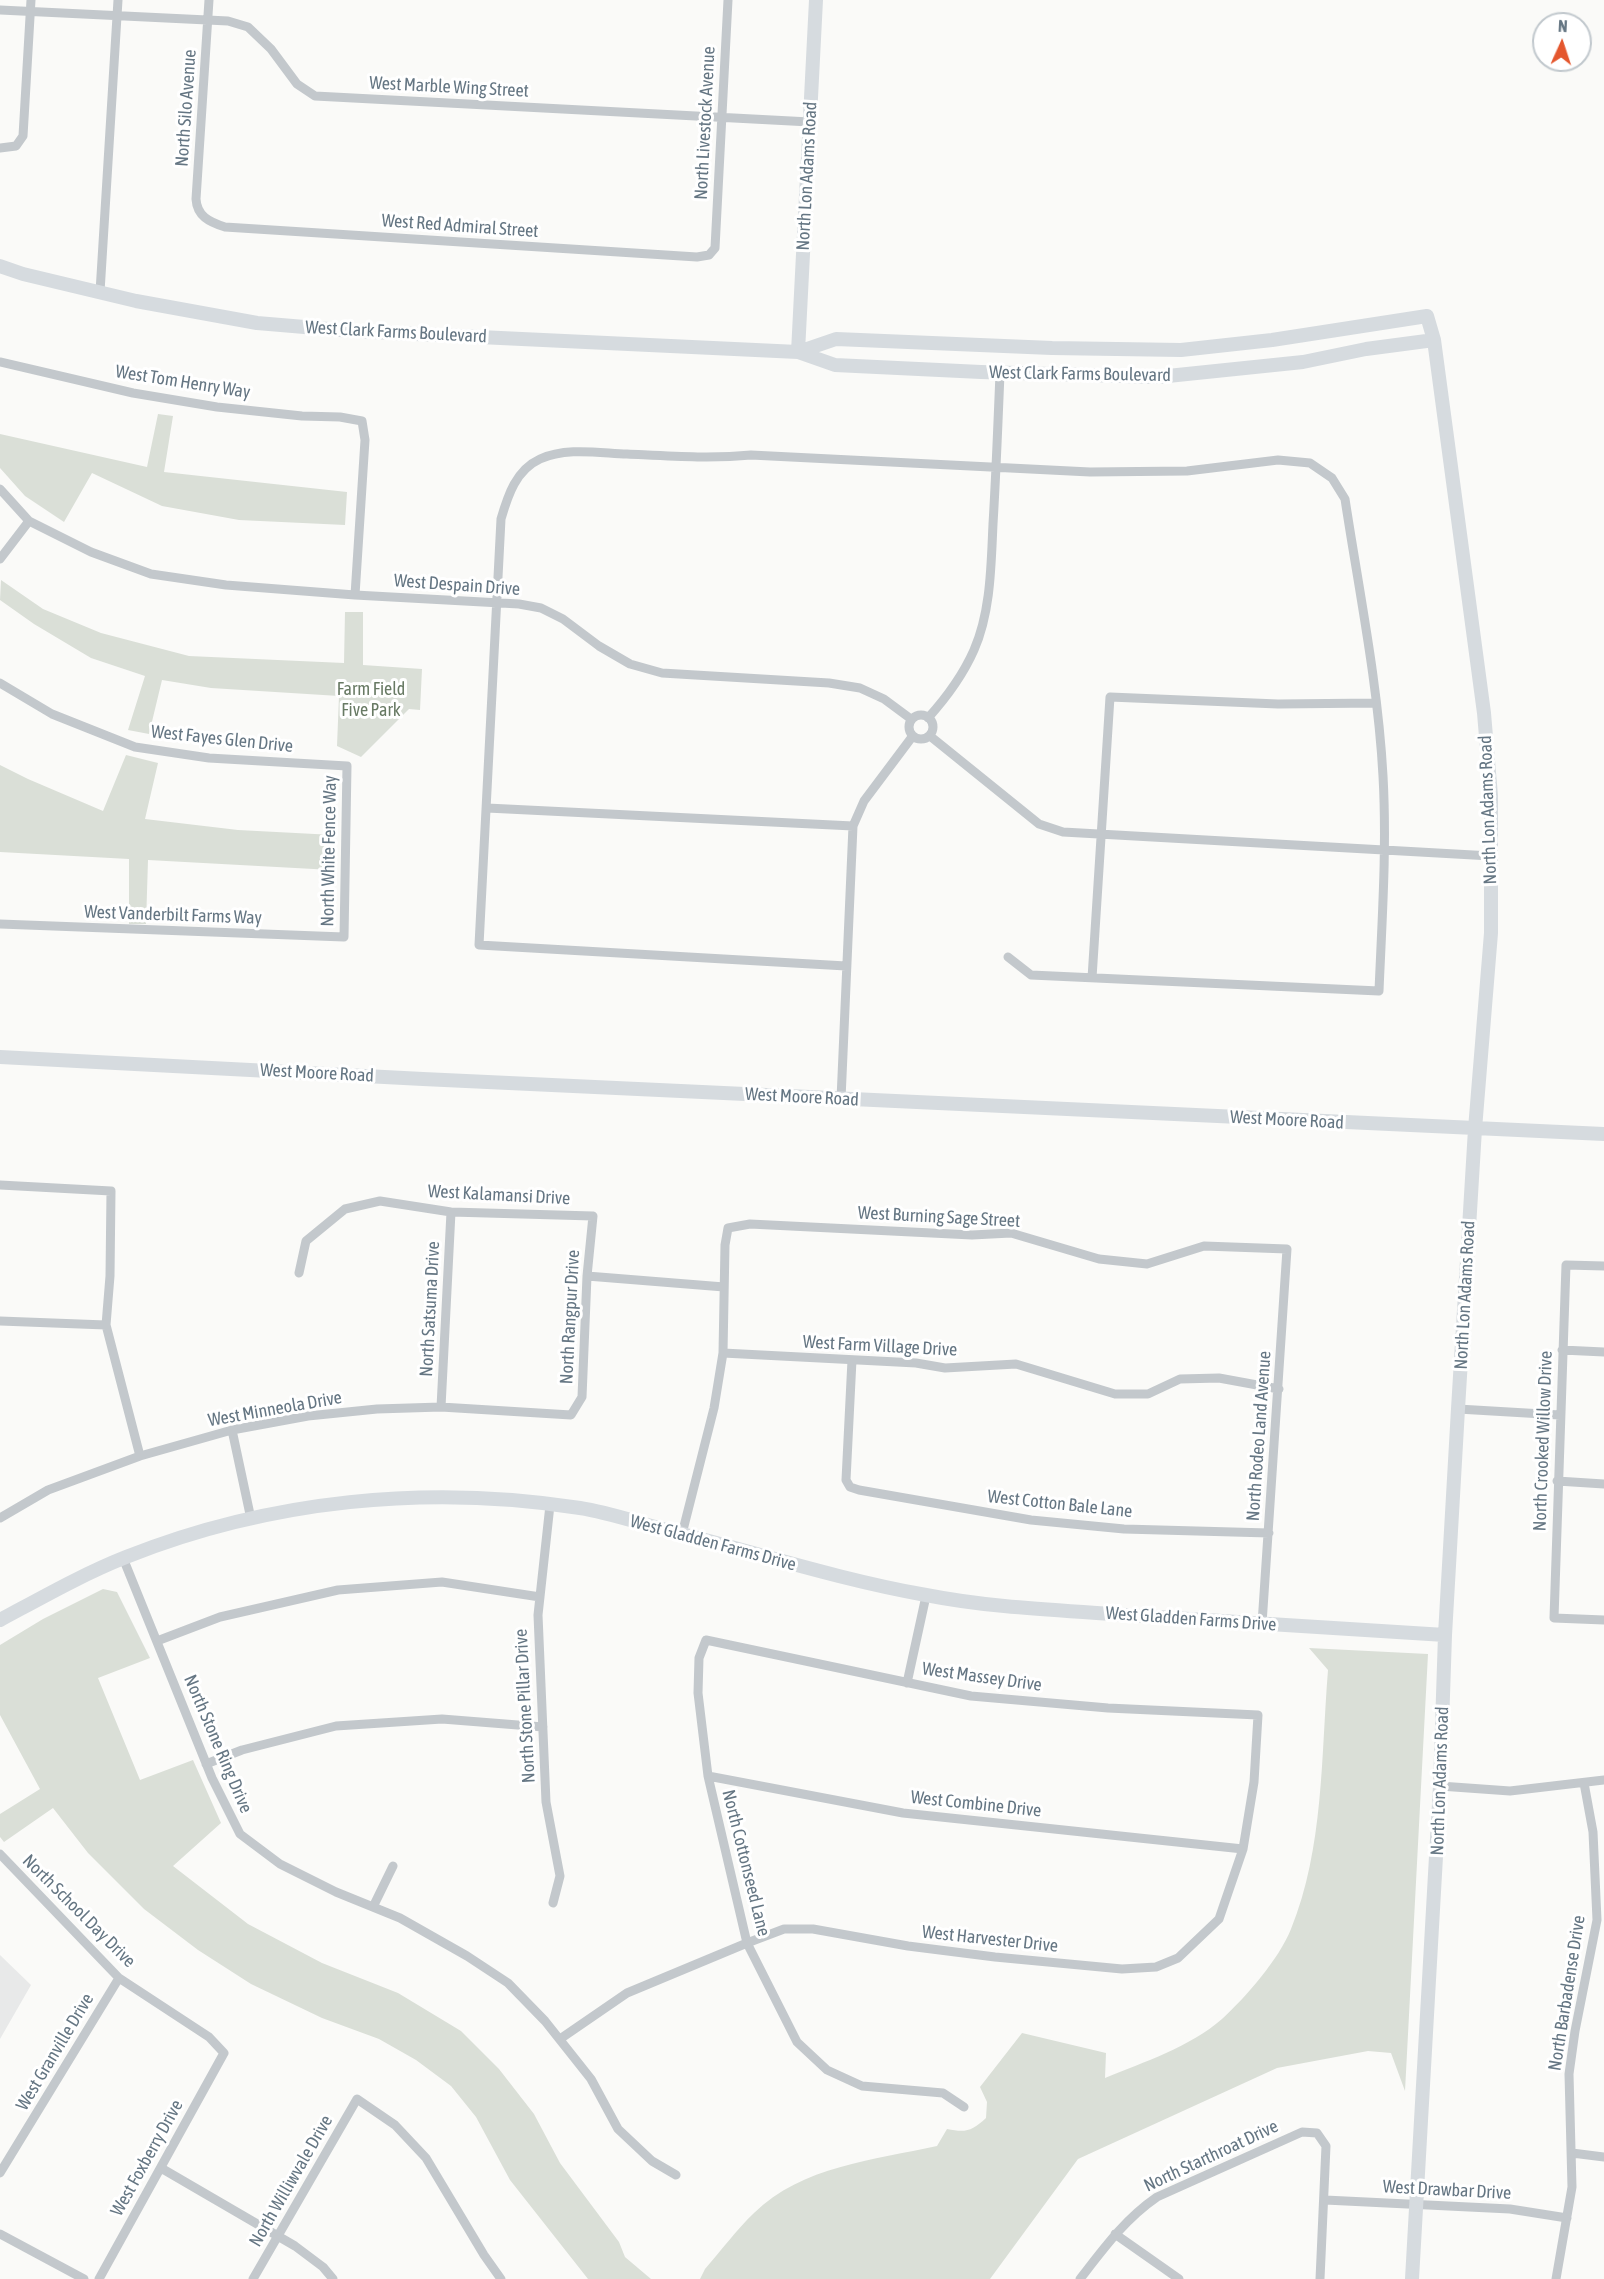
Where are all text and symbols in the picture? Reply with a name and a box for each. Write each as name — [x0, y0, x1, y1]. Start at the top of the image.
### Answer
north arrow — [1532, 12, 1592, 72]
text: N — [1558, 17, 1568, 35]
street label: North Livestock Avenue — [690, 46, 720, 200]
street label: North Silo Avenue — [171, 49, 201, 167]
street label: West Marble Wing Street — [369, 72, 529, 102]
street label: North Lon Adams Road — [792, 101, 822, 251]
street label: West Red Admiral Street — [381, 210, 539, 242]
street label: West Clark Farms Boulevard — [305, 316, 487, 348]
street label: West Tom Henry Way — [114, 361, 252, 403]
street label: West Clark Farms Boulevard — [989, 362, 1171, 386]
street label: West Despain Drive — [393, 570, 521, 600]
park label: Farm Field Five Park — [337, 678, 405, 720]
street label: West Fayes Glen Drive — [150, 721, 294, 757]
street label: North Lon Adams Road — [1475, 735, 1501, 885]
street label: North White Fence Way — [317, 775, 341, 927]
street label: West Vanderbilt Farms Way — [84, 901, 262, 929]
street label: West Moore Road — [260, 1059, 374, 1087]
street label: West Moore Road — [745, 1083, 859, 1111]
street label: West Moore Road — [1230, 1106, 1344, 1134]
street label: West Kalamansi Drive — [427, 1180, 571, 1210]
street label: West Burning Sage Street — [857, 1202, 1021, 1232]
street label: North Lon Adams Road — [1450, 1220, 1480, 1370]
street label: North Satsuma Drive — [416, 1241, 444, 1377]
street label: North Rangpur Drive — [556, 1249, 584, 1385]
street label: West Farm Village Drive — [802, 1331, 958, 1361]
street label: North Rodeo Land Avenue — [1242, 1350, 1276, 1522]
street label: North Crooked Willow Drive — [1529, 1350, 1557, 1532]
street label: West Minneola Drive — [206, 1387, 344, 1431]
street label: West Cotton Bale Lane — [987, 1486, 1133, 1522]
street label: West Gladden Farms Drive — [628, 1510, 798, 1576]
street label: West Gladden Farms Drive — [1105, 1602, 1277, 1636]
street label: North Stone Pillar Drive — [510, 1628, 540, 1784]
street label: West Massey Drive — [921, 1658, 1043, 1696]
street label: North Stone Ring Drive — [179, 1672, 257, 1816]
street label: North Lon Adams Road — [1427, 1706, 1453, 1856]
street label: West Combine Drive — [910, 1786, 1042, 1822]
street label: North Cottonseed Lane — [717, 1787, 775, 1939]
street label: North School Day Drive — [18, 1850, 140, 1972]
street label: North Barbadense Drive — [1544, 1914, 1590, 2072]
street label: West Harvester Drive — [921, 1921, 1059, 1957]
street label: West Granville Drive — [12, 1990, 98, 2114]
street label: West Foxberry Drive — [106, 2096, 188, 2220]
street label: North Williwvale Drive — [245, 2112, 337, 2250]
street label: North Starthroat Drive — [1141, 2115, 1281, 2197]
street label: West Drawbar Drive — [1382, 2176, 1512, 2204]

